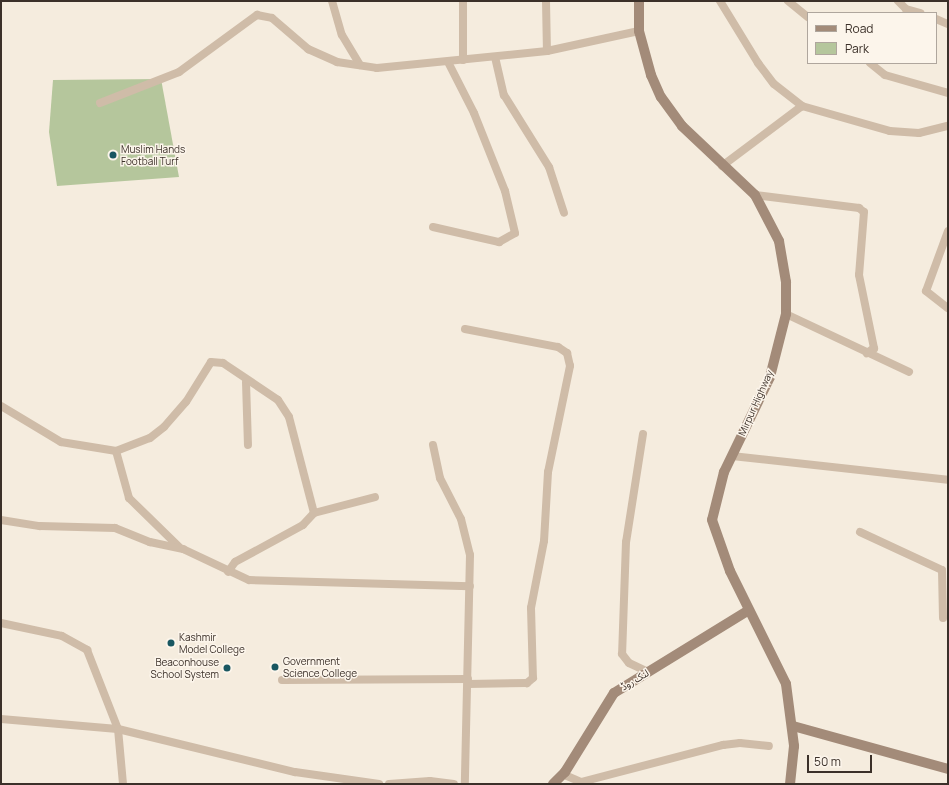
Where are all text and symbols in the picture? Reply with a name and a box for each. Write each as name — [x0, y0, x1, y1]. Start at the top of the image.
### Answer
legend — [807, 12, 937, 64]
text: Road — [845, 20, 873, 37]
text: Park — [845, 40, 869, 57]
place label: Muslim Hands Football Turf — [121, 143, 185, 166]
marker: Muslim Hands Football Turf — [108, 150, 118, 160]
street label: Mirpur Highway — [736, 368, 776, 438]
place label: Kashmir Model College — [179, 631, 245, 654]
marker: Kashmir Model College — [166, 638, 176, 648]
place label: Government Science College — [283, 655, 357, 678]
place label: Beaconhouse School System — [151, 656, 219, 680]
marker: Government Science College — [270, 662, 280, 672]
marker: Beaconhouse School System — [222, 663, 232, 673]
street label: لنک روڈ — [619, 667, 651, 693]
scale bar — [809, 747, 874, 773]
text: 50 m — [814, 753, 841, 770]

